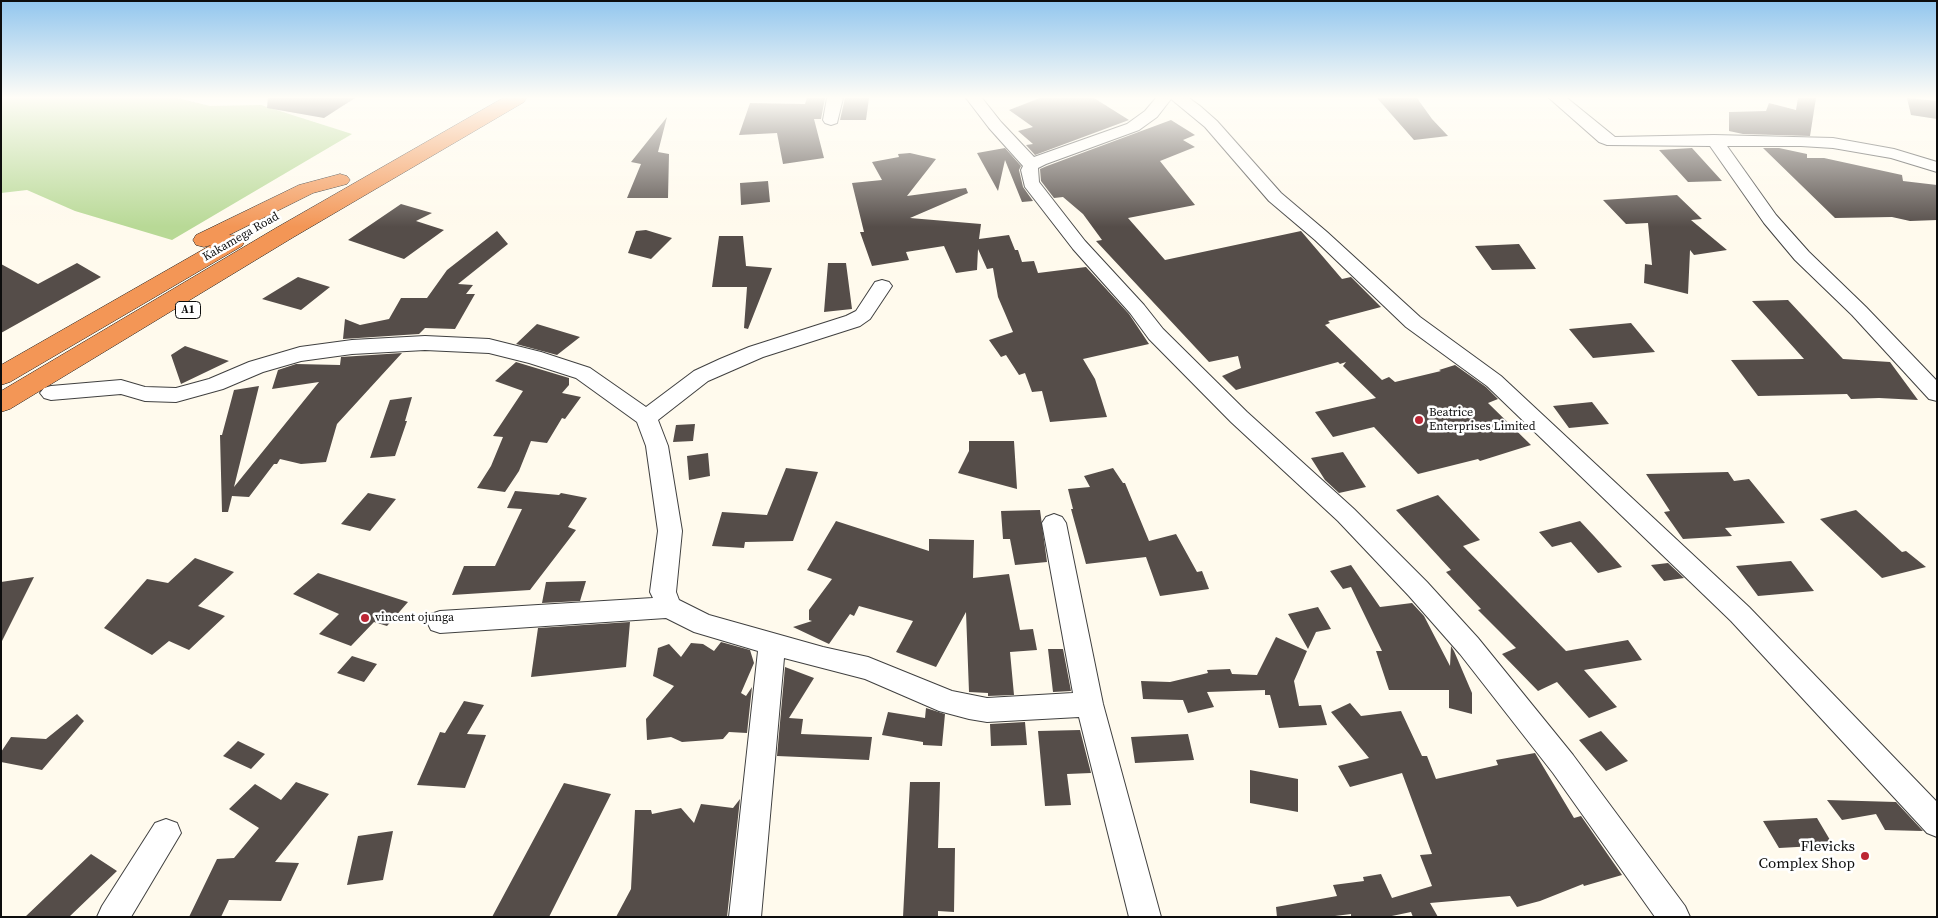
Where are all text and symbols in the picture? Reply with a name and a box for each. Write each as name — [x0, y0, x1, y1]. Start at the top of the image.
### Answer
street label: Kakamega Road — [200, 209, 282, 265]
road number: A1 — [176, 302, 200, 318]
place label: Beatrice Enterprises Limited — [1429, 406, 1535, 434]
marker: Beatrice Enterprises Limited — [1413, 414, 1425, 426]
place label: vincent ojunga — [375, 611, 454, 625]
marker: vincent ojunga — [359, 612, 371, 624]
place label: Flevicks Complex Shop — [1759, 838, 1855, 873]
marker: Flevicks Complex Shop — [1859, 850, 1871, 862]

